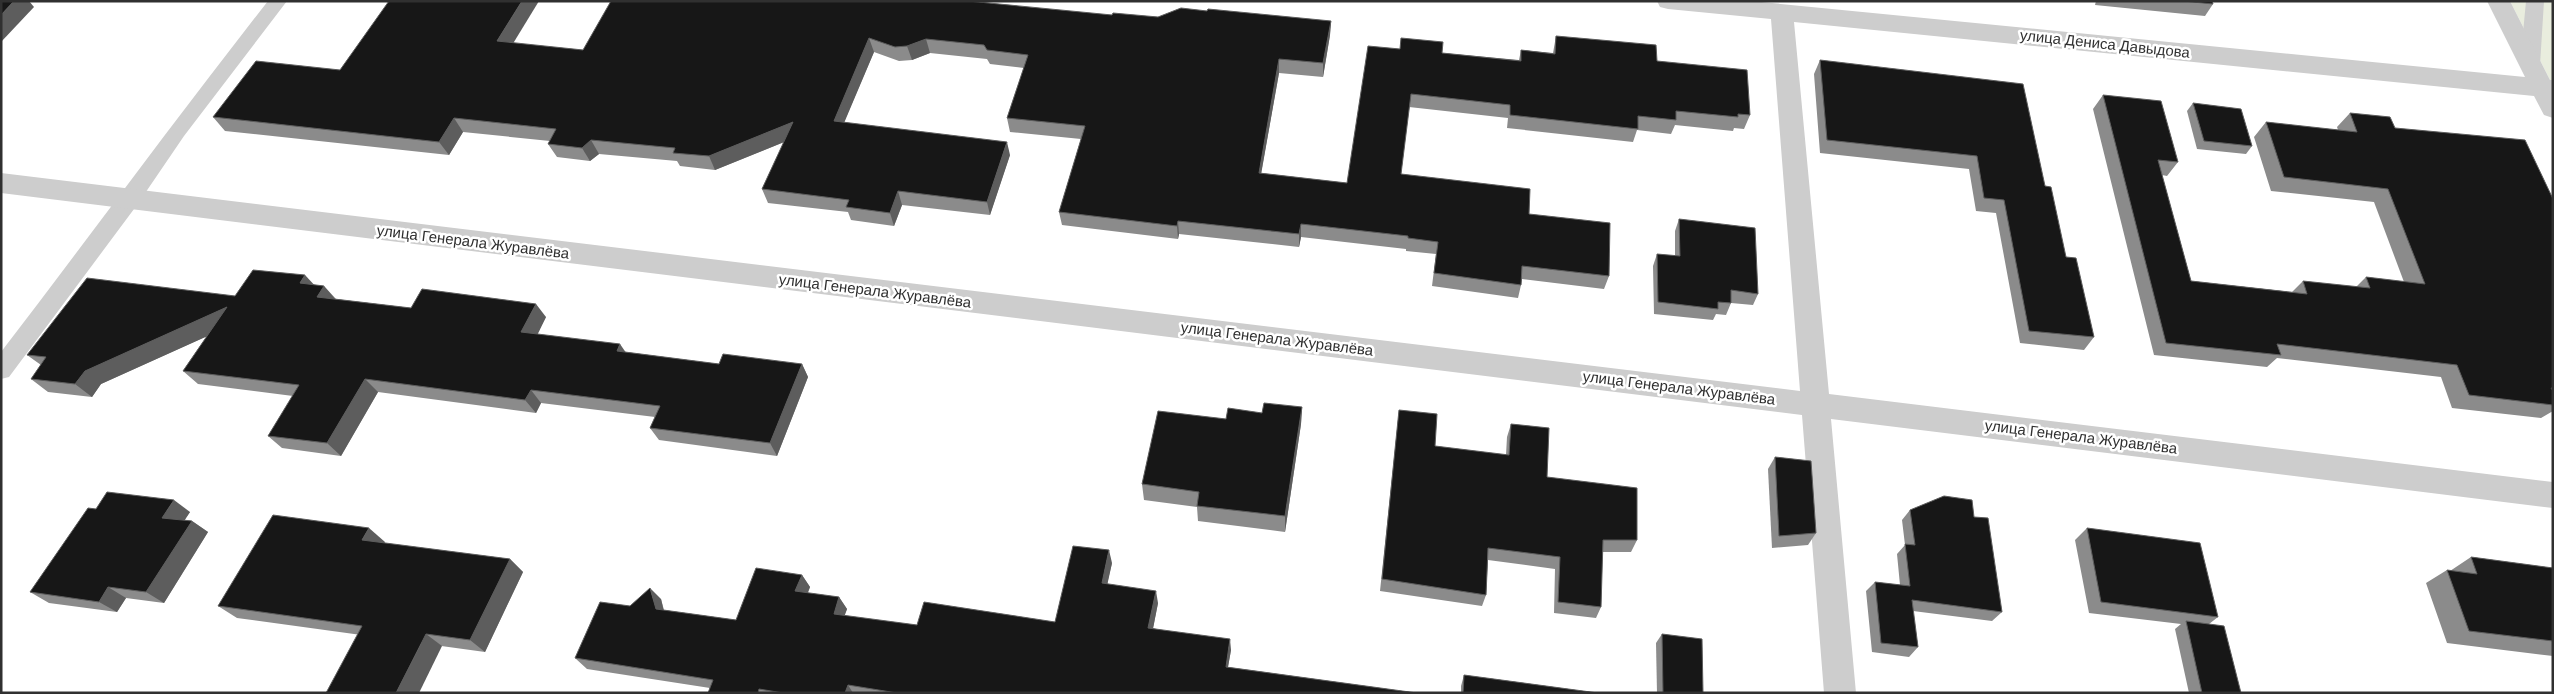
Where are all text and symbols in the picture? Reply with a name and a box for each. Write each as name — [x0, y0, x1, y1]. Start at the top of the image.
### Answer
street label: улица Дениса Давыдова — [2019, 25, 2192, 63]
street label: улица Генерала Журавлёва — [376, 220, 571, 264]
street label: улица Генерала Журавлёва — [778, 269, 973, 313]
street label: улица Генерала Журавлёва — [1180, 317, 1375, 361]
street label: улица Генерала Журавлёва — [1582, 366, 1777, 410]
street label: улица Генерала Журавлёва — [1984, 415, 2179, 459]

